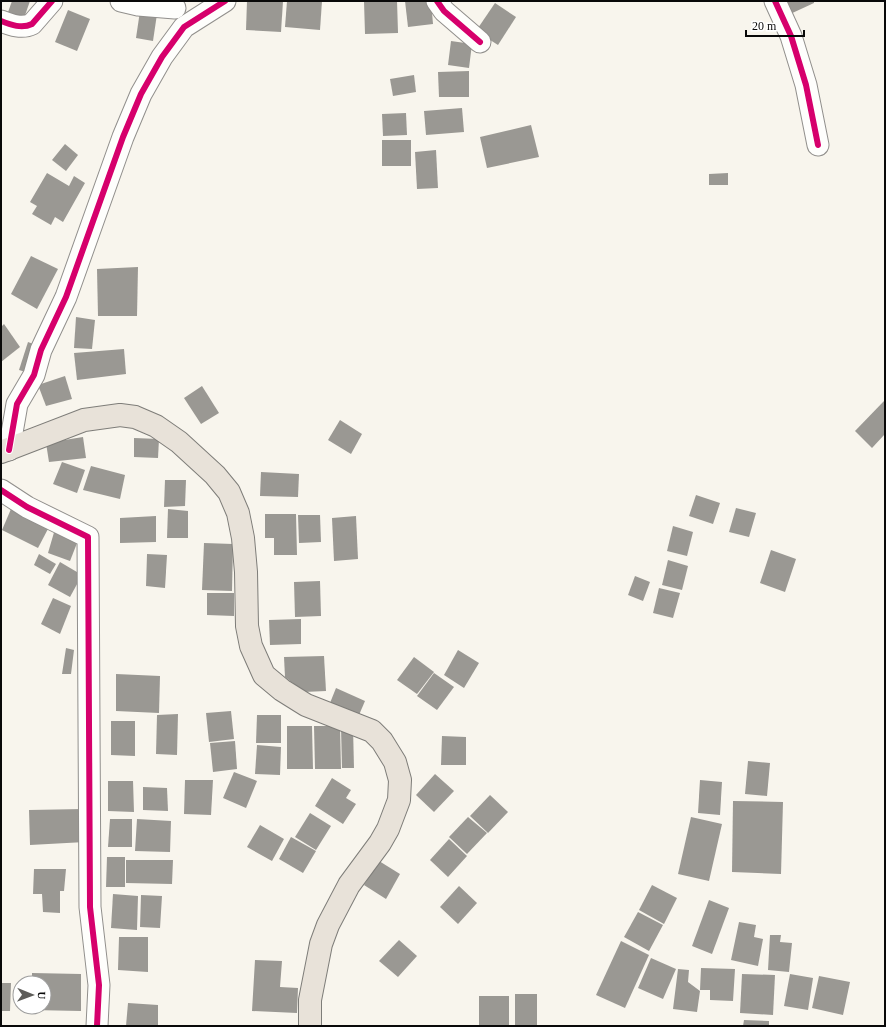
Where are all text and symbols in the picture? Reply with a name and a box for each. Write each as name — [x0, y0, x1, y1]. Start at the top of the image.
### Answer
scale bar — [746, 12, 804, 38]
text: 20 m — [752, 19, 777, 33]
north arrow — [12, 975, 52, 1015]
text: U — [36, 991, 48, 999]

